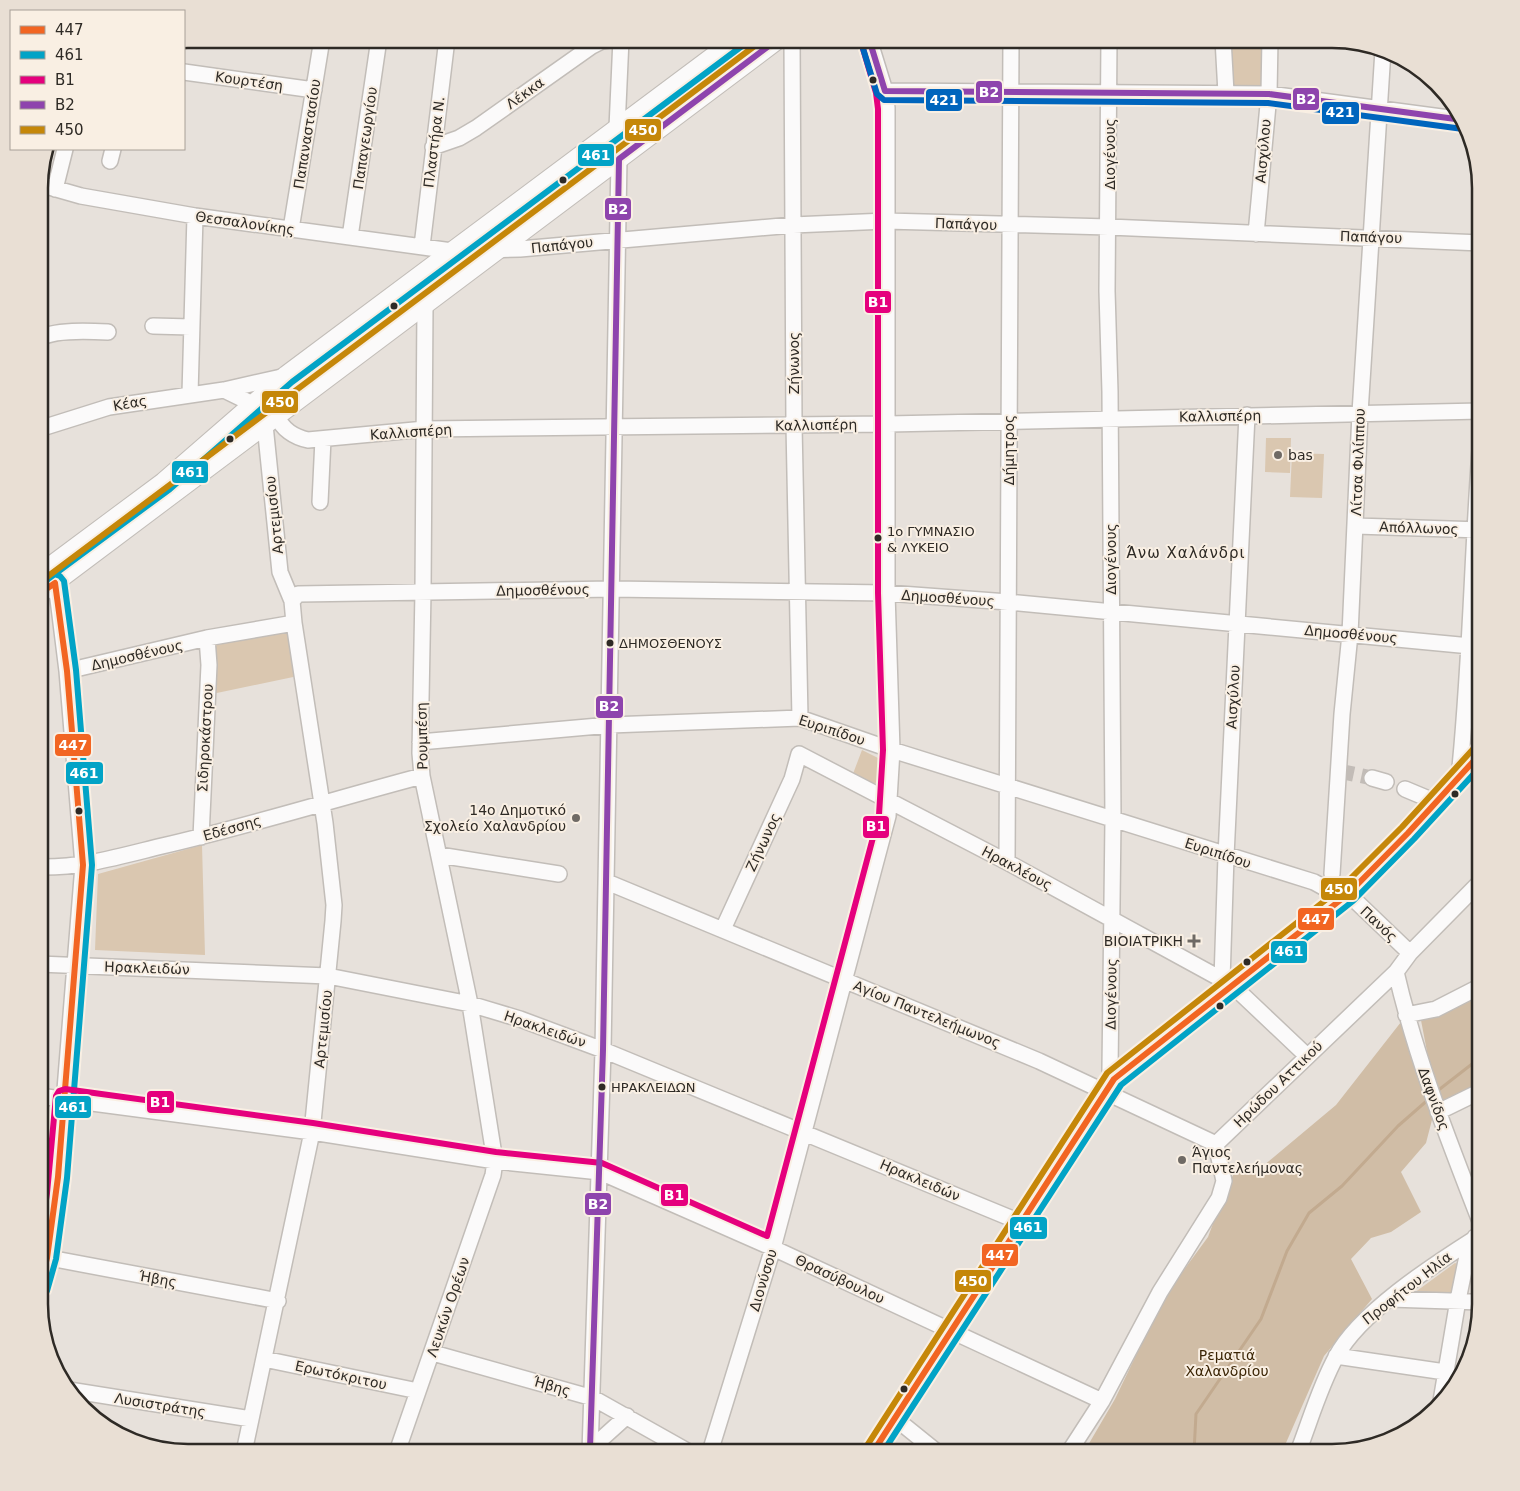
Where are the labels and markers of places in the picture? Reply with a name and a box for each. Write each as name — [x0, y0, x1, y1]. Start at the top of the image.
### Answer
unlabelled marker — [868, 75, 878, 85]
unlabelled marker — [558, 175, 568, 185]
unlabelled marker — [389, 301, 399, 311]
unlabelled marker — [225, 434, 235, 444]
place label: bas — [1288, 447, 1313, 463]
marker: bas — [1272, 449, 1284, 461]
place label: 1ο ΓΥΜΝΑΣΙΟ & ΛΥΚΕΙΟ — [887, 524, 975, 555]
marker: 1ο ΓΥΜΝΑΣΙΟ & ΛΥΚΕΙΟ — [873, 533, 883, 543]
place label: ΔΗΜΟΣΘΕΝΟΥΣ — [619, 636, 722, 651]
marker: ΔΗΜΟΣΘΕΝΟΥΣ — [605, 638, 615, 648]
unlabelled marker — [1450, 789, 1460, 799]
place label: 14ο Δημοτικό Σχολείο Χαλανδρίου — [424, 802, 566, 834]
unlabelled marker — [74, 806, 84, 816]
marker: 14ο Δημοτικό Σχολείο Χαλανδρίου — [570, 812, 582, 824]
place label: ΒΙΟΙΑΤΡΙΚΗ — [1104, 933, 1183, 949]
marker: ΒΙΟΙΑΤΡΙΚΗ — [1187, 934, 1201, 948]
unlabelled marker — [1242, 957, 1252, 967]
unlabelled marker — [1215, 1001, 1225, 1011]
place label: ΗΡΑΚΛΕΙΔΩΝ — [611, 1080, 696, 1095]
marker: ΗΡΑΚΛΕΙΔΩΝ — [597, 1082, 607, 1092]
place label: Άγιος Παντελεήμονας — [1192, 1144, 1303, 1176]
marker: Άγιος Παντελεήμονας — [1176, 1154, 1188, 1166]
unlabelled marker — [899, 1384, 909, 1394]

